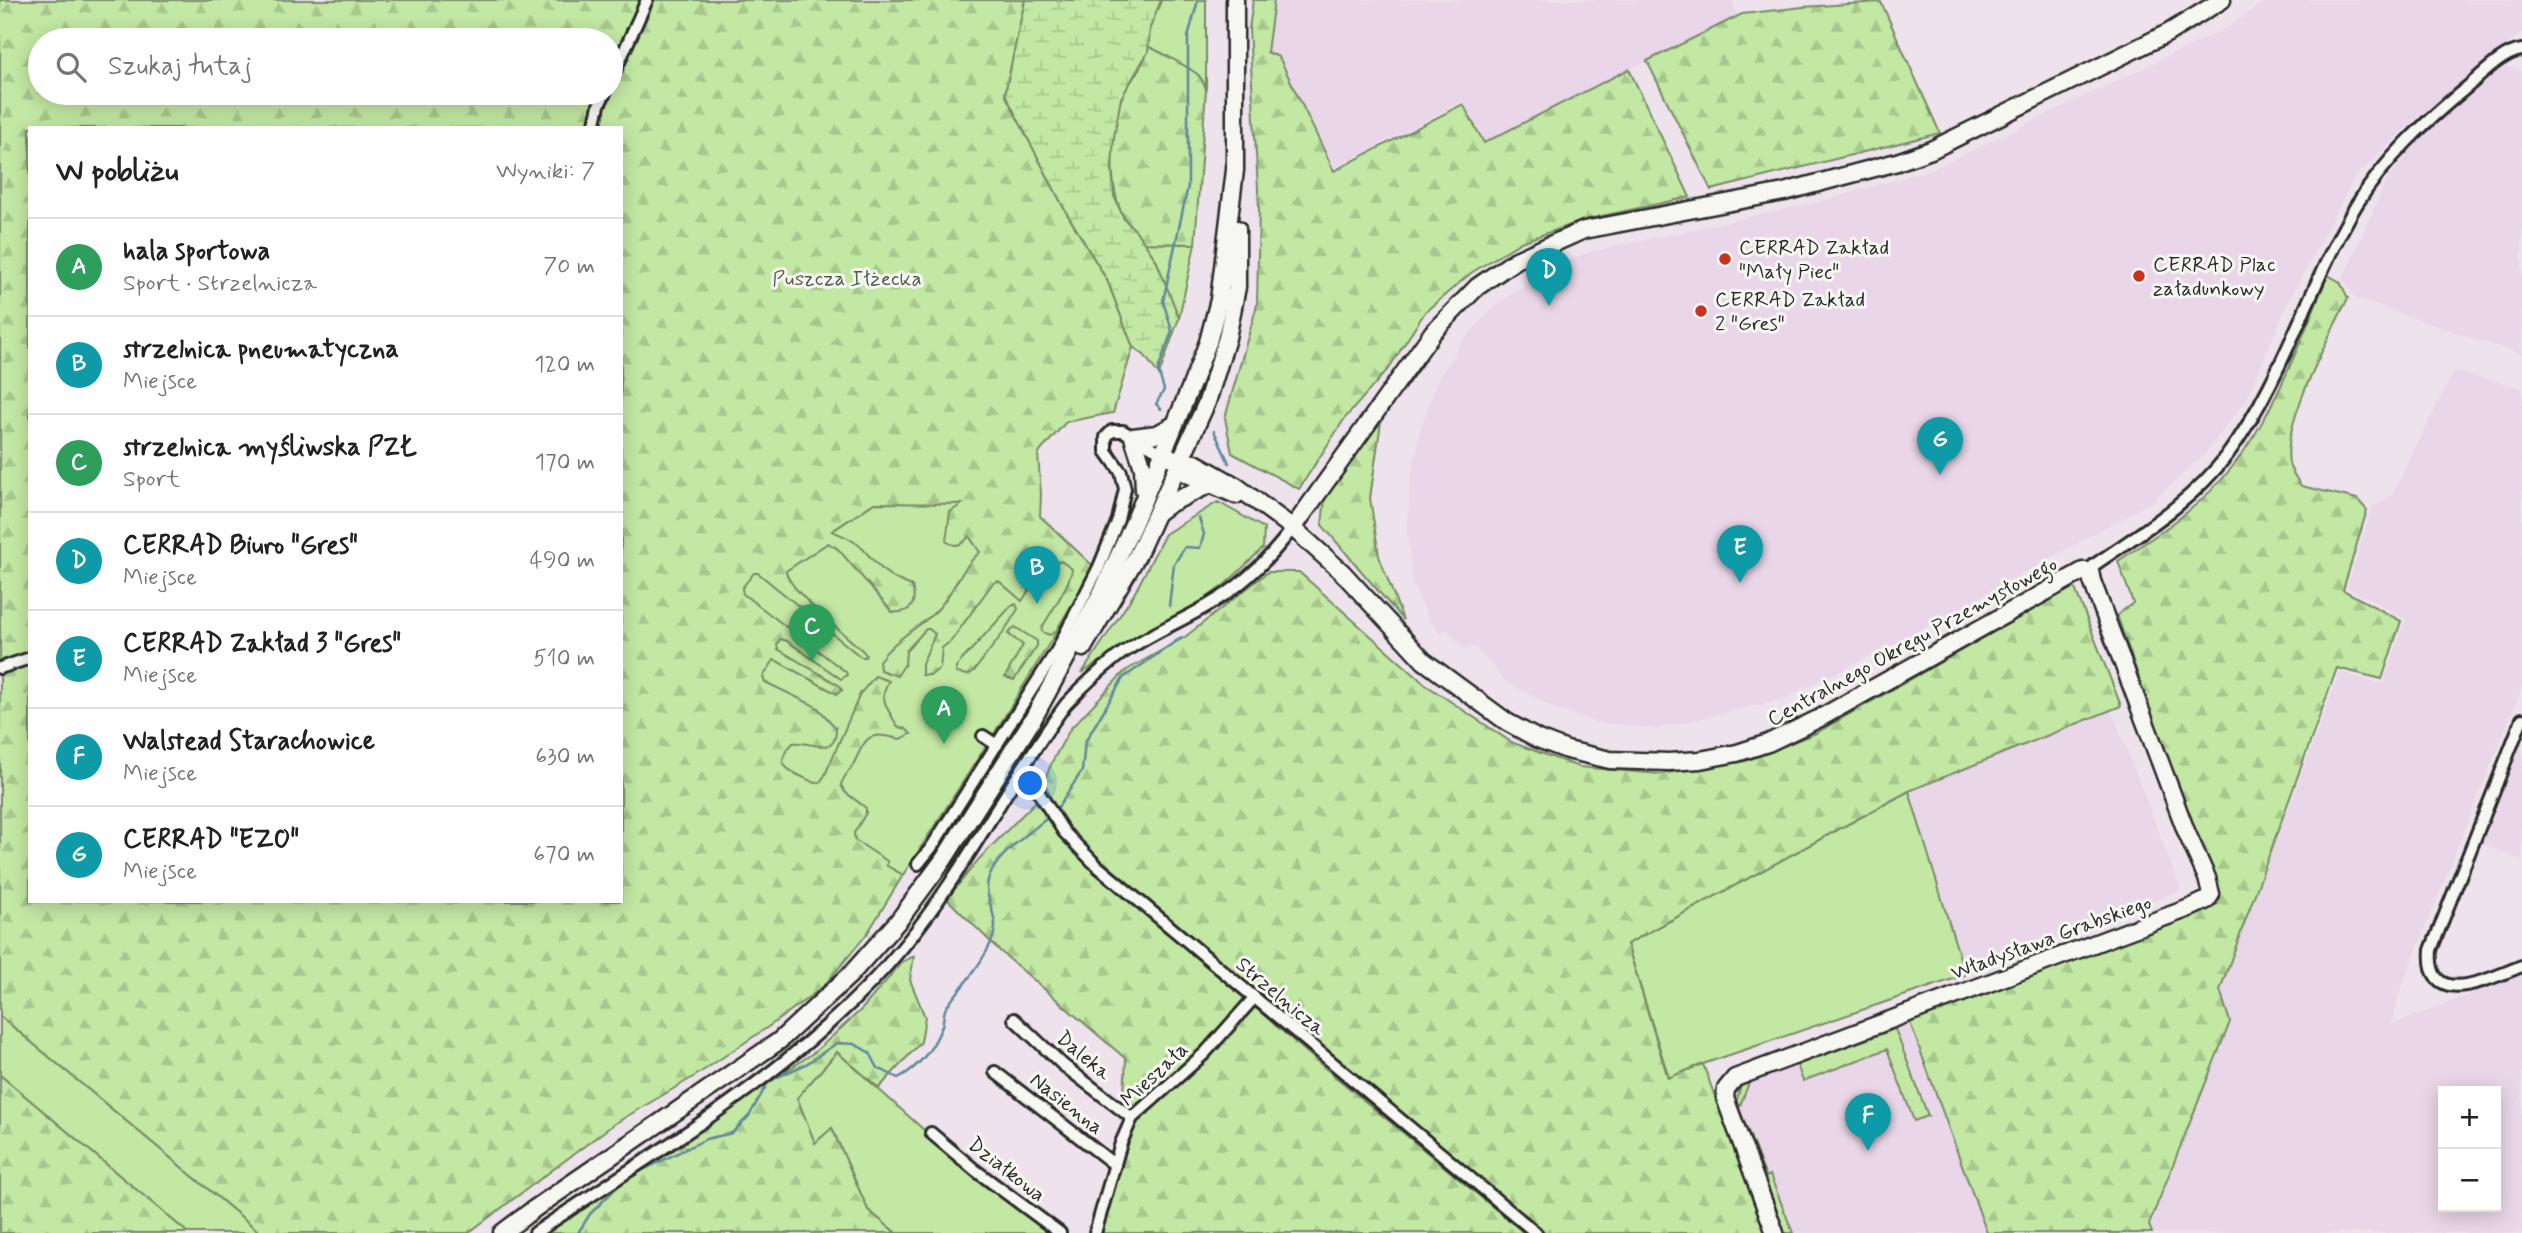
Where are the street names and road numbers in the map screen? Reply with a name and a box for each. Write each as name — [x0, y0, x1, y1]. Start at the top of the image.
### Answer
street label: Centralnego Okręgu Przemysłowego — [1762, 550, 2063, 735]
street label: Władysława Grabskiego — [1947, 889, 2155, 987]
street label: Strzelnicza — [1230, 951, 1331, 1043]
street label: Daleka — [1050, 1025, 1117, 1087]
street label: Mieszała — [1115, 1036, 1195, 1113]
street label: Nasienna — [1024, 1066, 1109, 1141]
street label: Działkowa — [962, 1131, 1051, 1209]

